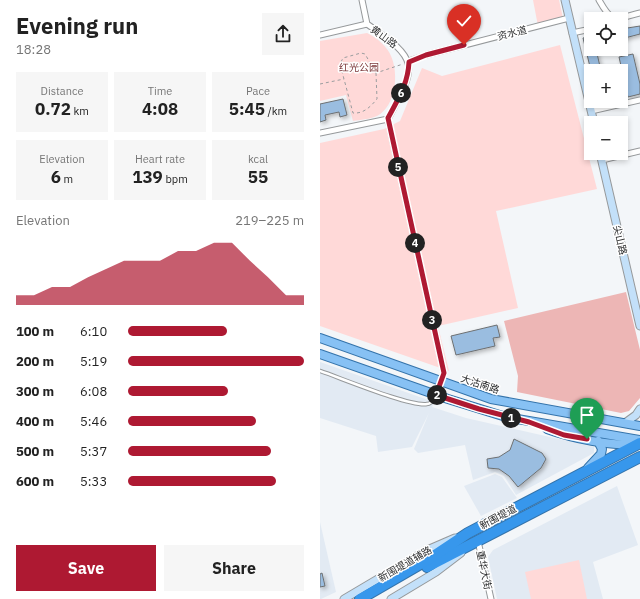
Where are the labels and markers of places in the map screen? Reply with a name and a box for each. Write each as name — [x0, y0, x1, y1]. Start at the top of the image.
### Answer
pin — [447, 4, 481, 45]
pin: 6 — [391, 83, 411, 103]
pin: 5 — [388, 157, 408, 177]
pin: 4 — [405, 233, 425, 253]
pin: 3 — [422, 310, 442, 330]
pin: 2 — [427, 385, 447, 405]
pin — [570, 398, 604, 439]
pin: 1 — [501, 408, 521, 428]

